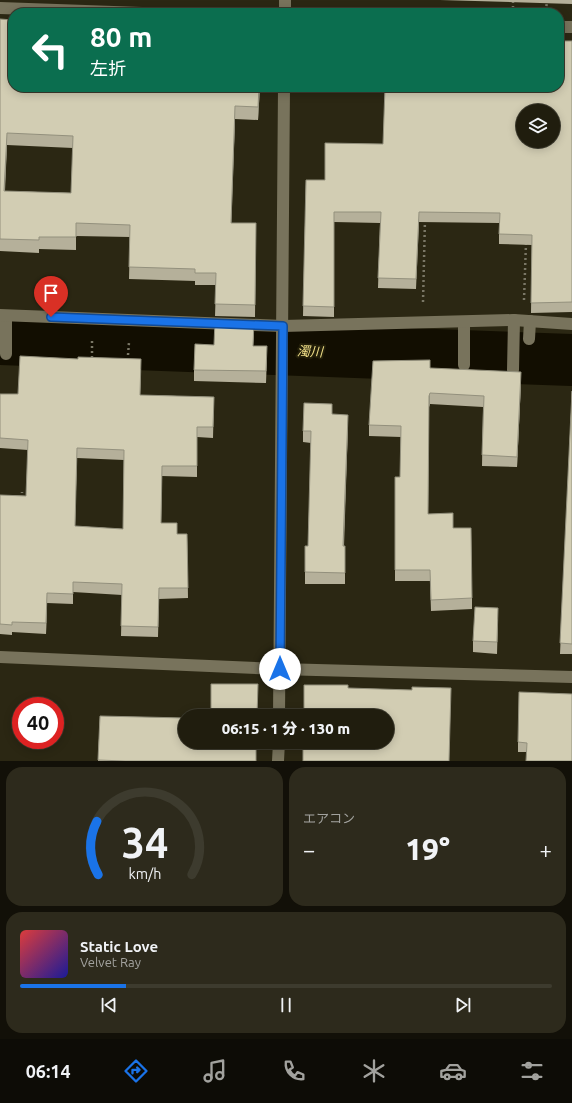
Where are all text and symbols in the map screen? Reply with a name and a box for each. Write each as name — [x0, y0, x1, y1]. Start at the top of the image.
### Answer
text: 80 m — [90, 21, 152, 52]
icon: left — [24, 24, 76, 76]
text: 左折 — [90, 58, 126, 78]
map controls — [516, 104, 560, 148]
button: layers — [516, 104, 560, 148]
pin — [34, 276, 68, 317]
icon: arrive — [40, 282, 62, 304]
water label: 濁川 — [297, 344, 325, 359]
position arrow — [259, 648, 301, 690]
speed limit sign: 40 — [12, 697, 64, 749]
text: 06:15 · 1 分 · 130 m — [222, 720, 350, 737]
text: エアコン — [303, 811, 355, 825]
text: 34 — [121, 818, 168, 865]
text: 19° — [405, 832, 450, 866]
text: − — [303, 837, 315, 862]
text: + — [540, 837, 552, 862]
text: km/h — [128, 865, 161, 881]
text: Static Love — [80, 938, 158, 955]
text: Velvet Ray — [80, 955, 141, 969]
icon: previous — [98, 994, 120, 1016]
icon: pause — [275, 994, 297, 1016]
icon: next — [452, 994, 474, 1016]
icon: directions — [122, 1057, 150, 1085]
icon: music — [201, 1057, 229, 1085]
icon: phone — [280, 1057, 308, 1085]
icon: climate — [360, 1057, 388, 1085]
icon: car — [439, 1057, 467, 1085]
icon: filters — [518, 1057, 546, 1085]
text: 06:14 — [26, 1061, 71, 1081]

